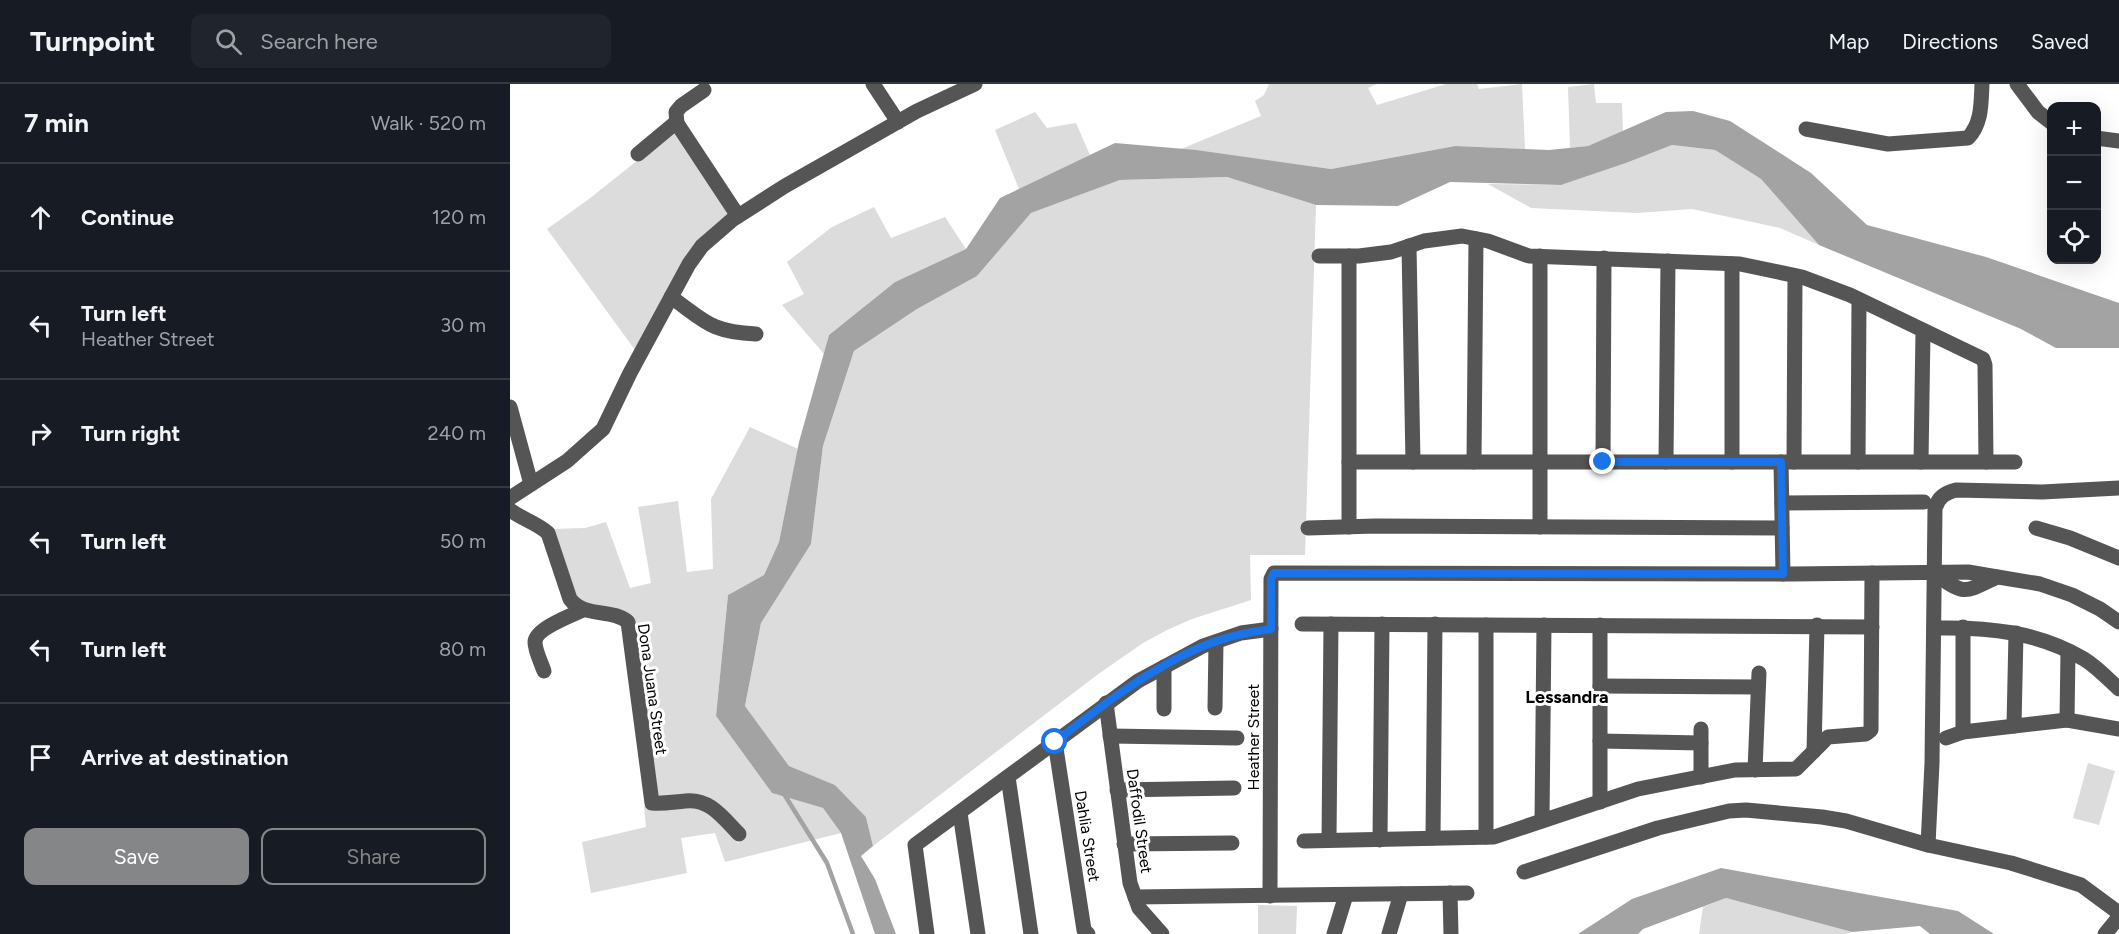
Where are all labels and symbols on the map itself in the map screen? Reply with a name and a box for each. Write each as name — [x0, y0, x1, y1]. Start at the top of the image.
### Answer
route end — [1589, 448, 1615, 474]
street label: Dona Juana Street — [634, 622, 671, 756]
street label: Heather Street — [1244, 684, 1263, 790]
district label: Lessandra — [1525, 686, 1609, 708]
route start — [1041, 728, 1067, 754]
street label: Daffodil Street — [1123, 767, 1156, 875]
street label: Dahlia Street — [1071, 789, 1104, 883]

